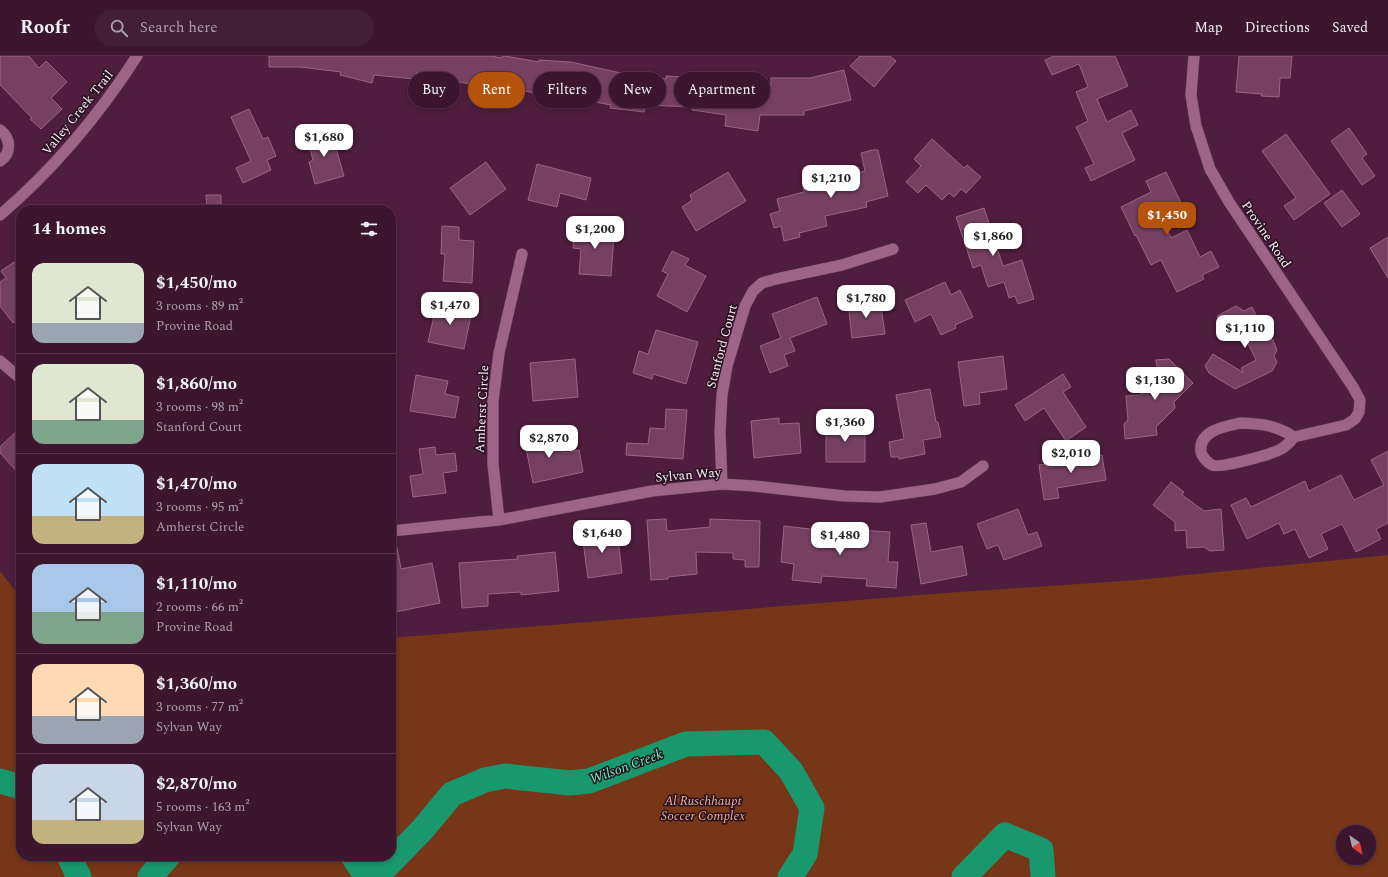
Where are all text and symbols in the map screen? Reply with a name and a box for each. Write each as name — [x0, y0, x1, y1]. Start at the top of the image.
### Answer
search box — [94, 10, 374, 46]
text: Roofr — [20, 13, 70, 42]
text: Search here — [140, 16, 218, 39]
icon: search — [108, 17, 130, 39]
text: Map — [1195, 17, 1223, 38]
text: Directions — [1245, 17, 1310, 38]
text: Saved — [1332, 17, 1368, 38]
street label: Valley Creek Trail — [37, 66, 118, 159]
chip: Buy — [408, 72, 460, 108]
chip: Rent — [468, 72, 525, 108]
chip: Filters — [533, 72, 601, 108]
chip: New — [609, 72, 666, 108]
chip: Apartment — [674, 72, 770, 108]
pin: $1,680 — [291, 124, 357, 158]
text: $1,680 — [304, 127, 344, 147]
pin: $1,210 — [798, 165, 864, 199]
text: $1,210 — [811, 168, 851, 188]
street label: Provine Road — [1236, 197, 1296, 272]
pin: $1,450 — [1134, 202, 1200, 236]
text: $1,450 — [1147, 205, 1187, 225]
text: 14 homes — [32, 216, 106, 242]
pin: $1,200 — [562, 216, 628, 250]
icon: filters — [358, 218, 380, 240]
text: $1,200 — [575, 219, 615, 239]
pin: $1,860 — [960, 223, 1026, 257]
text: $1,860 — [973, 226, 1013, 246]
text: $1,450/mo — [156, 270, 237, 296]
icon: home — [64, 279, 112, 327]
pin: $1,780 — [833, 285, 899, 319]
text: $1,780 — [846, 288, 886, 308]
pin: $1,470 — [417, 292, 483, 326]
text: $1,470 — [430, 295, 470, 315]
text: 3 rooms · 89 m² — [156, 296, 243, 316]
street label: Stanford Court — [701, 302, 743, 390]
pin: $1,110 — [1212, 315, 1278, 349]
text: Provine Road — [156, 316, 233, 336]
text: $1,110 — [1225, 318, 1265, 338]
street label: Amherst Circle — [470, 364, 494, 454]
pin: $1,130 — [1122, 367, 1188, 401]
text: $1,130 — [1135, 370, 1175, 390]
text: $1,860/mo — [156, 371, 237, 397]
icon: home — [64, 380, 112, 428]
text: 3 rooms · 98 m² — [156, 397, 243, 417]
pin: $1,360 — [812, 409, 878, 443]
text: $1,360 — [825, 412, 865, 432]
text: Stanford Court — [156, 417, 242, 437]
pin: $2,870 — [516, 425, 582, 459]
text: $2,870 — [529, 428, 569, 448]
pin: $2,010 — [1038, 440, 1104, 474]
text: $2,010 — [1051, 443, 1091, 463]
street label: Sylvan Way — [655, 462, 722, 488]
text: $1,470/mo — [156, 471, 237, 497]
icon: home — [64, 480, 112, 528]
text: 3 rooms · 95 m² — [156, 497, 243, 517]
text: Amherst Circle — [156, 517, 244, 537]
pin: $1,640 — [569, 520, 635, 554]
pin: $1,480 — [807, 522, 873, 556]
text: $1,640 — [582, 523, 622, 543]
text: $1,480 — [820, 525, 860, 545]
text: $1,110/mo — [156, 571, 237, 597]
icon: home — [64, 580, 112, 628]
text: 2 rooms · 66 m² — [156, 597, 243, 617]
text: Provine Road — [156, 617, 233, 637]
text: $1,360/mo — [156, 671, 237, 697]
icon: home — [64, 680, 112, 728]
text: 3 rooms · 77 m² — [156, 697, 243, 717]
text: Sylvan Way — [156, 717, 222, 737]
water label: Wilson Creek — [587, 743, 666, 789]
text: $2,870/mo — [156, 771, 237, 797]
icon: home — [64, 780, 112, 828]
park label: Al Ruschhaupt Soccer Complex — [661, 791, 745, 826]
text: 5 rooms · 163 m² — [156, 797, 250, 817]
text: Sylvan Way — [156, 817, 222, 837]
north arrow — [1336, 825, 1376, 865]
map controls — [1336, 825, 1376, 865]

